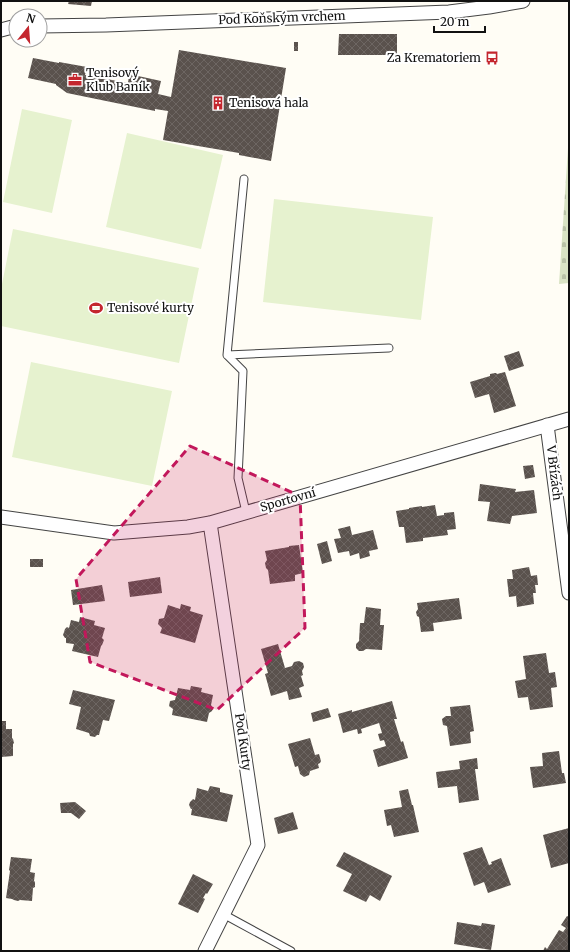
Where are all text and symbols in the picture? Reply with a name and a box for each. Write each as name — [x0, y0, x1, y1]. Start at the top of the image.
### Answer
north arrow — [8, 8, 48, 48]
street label: Pod Koňským vrchem — [218, 8, 346, 27]
scale bar — [434, 8, 485, 34]
text: N — [25, 10, 37, 26]
text: 20 m — [440, 14, 469, 29]
place label: Za Krematoriem — [387, 50, 481, 65]
bus stop icon: Za Krematoriem — [484, 50, 500, 66]
place label: Tenisový Klub Baník — [86, 65, 150, 94]
office icon: Tenisový Klub Baník — [67, 72, 83, 88]
building icon: Tenisová hala — [210, 95, 226, 111]
place label: Tenisová hala — [229, 95, 309, 110]
sports icon: Tenisové kurty — [88, 300, 104, 316]
place label: Tenisové kurty — [107, 300, 194, 315]
street label: V Břízách — [544, 444, 565, 501]
street label: Sportovní — [258, 484, 318, 515]
street label: Pod Kurty — [232, 712, 255, 772]

